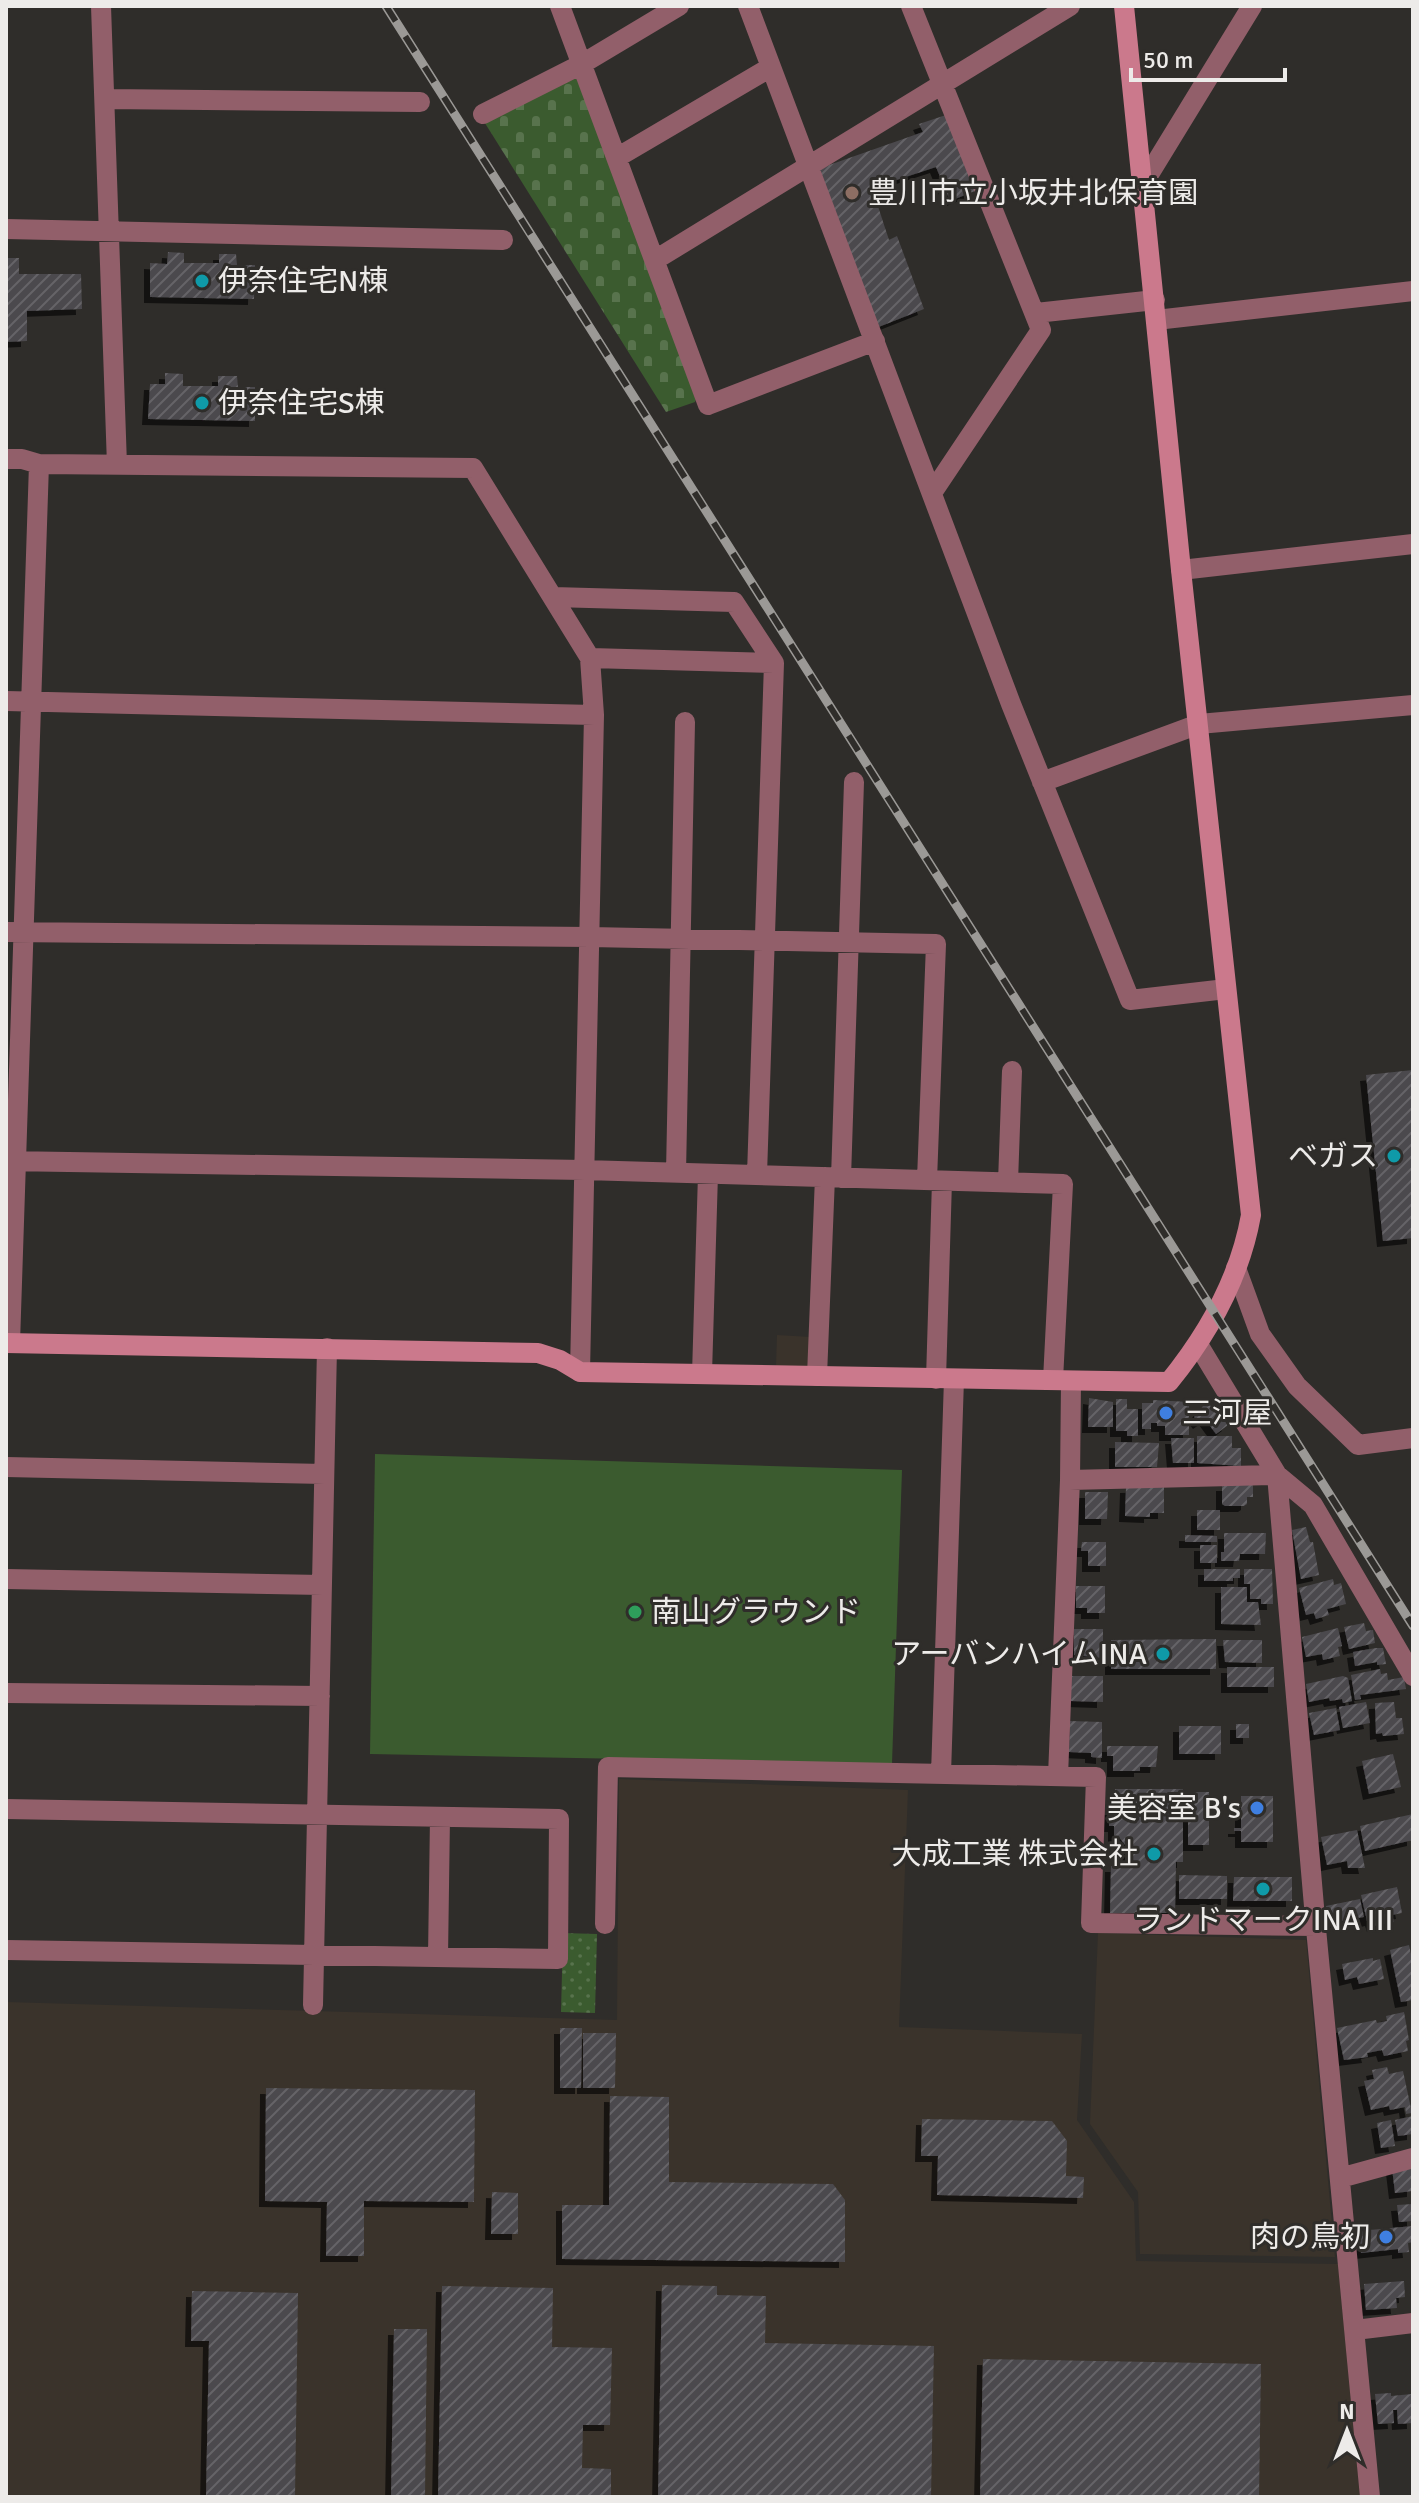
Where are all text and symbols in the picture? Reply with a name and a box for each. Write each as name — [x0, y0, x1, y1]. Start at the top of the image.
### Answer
scale bar — [1131, 32, 1285, 82]
text: 50 m — [1143, 45, 1193, 75]
place label: 豊川市立小坂井北保育園 — [868, 175, 1198, 212]
marker: 豊川市立小坂井北保育園 — [843, 184, 861, 202]
place label: 伊奈住宅N棟 — [218, 263, 388, 300]
marker: 伊奈住宅N棟 — [193, 272, 211, 290]
place label: 伊奈住宅S棟 — [218, 385, 385, 422]
marker: 伊奈住宅S棟 — [193, 394, 211, 412]
place label: ベガス — [1288, 1138, 1378, 1175]
marker: ベガス — [1385, 1147, 1403, 1165]
place label: 三河屋 — [1182, 1395, 1272, 1432]
marker: 三河屋 — [1157, 1404, 1175, 1422]
place label: 南山グラウンド — [651, 1594, 861, 1631]
marker: 南山グラウンド — [626, 1603, 644, 1621]
place label: アーバンハイムINA — [891, 1636, 1147, 1673]
marker: アーバンハイムINA — [1154, 1645, 1172, 1663]
place label: 美容室 B's — [1107, 1790, 1241, 1827]
marker: 美容室 B's — [1248, 1799, 1266, 1817]
place label: 大成工業 株式会社 — [891, 1836, 1138, 1873]
marker: 大成工業 株式会社 — [1145, 1845, 1163, 1863]
marker: ランドマークINA III — [1254, 1880, 1272, 1898]
place label: ランドマークINA III — [1133, 1902, 1393, 1939]
place label: 肉の鳥初 — [1250, 2219, 1370, 2256]
marker: 肉の鳥初 — [1377, 2228, 1395, 2246]
north arrow — [1307, 2391, 1387, 2471]
text: N — [1339, 2398, 1355, 2425]

